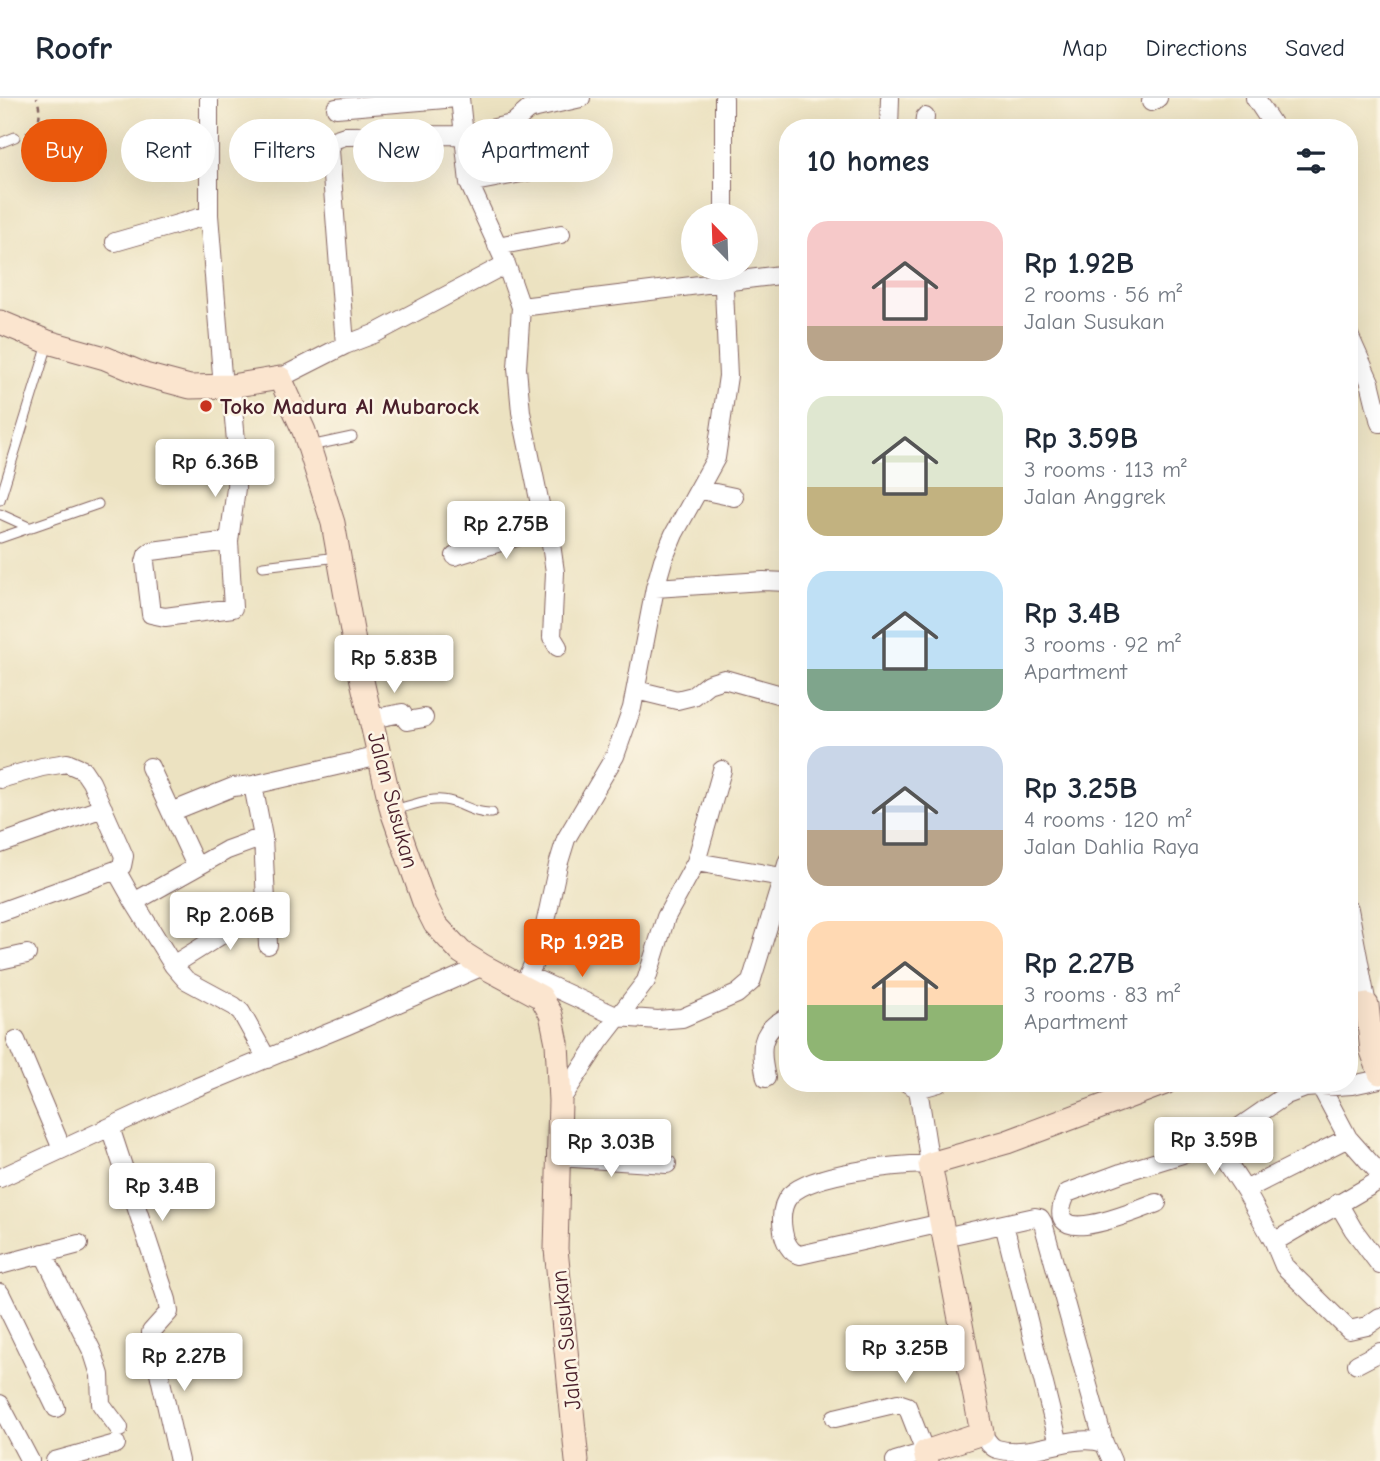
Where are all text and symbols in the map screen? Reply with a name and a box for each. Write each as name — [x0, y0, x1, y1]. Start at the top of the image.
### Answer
text: Roofr — [35, 29, 112, 67]
text: Map — [1062, 34, 1108, 62]
text: Directions — [1146, 34, 1247, 62]
text: Saved — [1285, 34, 1345, 62]
chip: Buy — [21, 119, 107, 182]
chip: Rent — [121, 119, 215, 182]
chip: Filters — [229, 119, 339, 182]
chip: New — [353, 119, 444, 182]
chip: Apartment — [458, 119, 613, 182]
icon: filters — [1292, 142, 1330, 180]
text: 10 homes — [807, 144, 929, 179]
north arrow — [681, 203, 758, 280]
map controls — [681, 203, 758, 280]
text: Rp 1.92B — [1024, 246, 1134, 281]
icon: home — [863, 249, 947, 333]
text: 2 rooms · 56 m² — [1024, 281, 1182, 308]
text: Jalan Susukan — [1024, 308, 1165, 335]
place label: Toko Madura Al Mubarock — [220, 393, 479, 420]
marker: Toko Madura Al Mubarock — [198, 398, 214, 414]
text: Rp 3.59B — [1024, 421, 1138, 456]
icon: home — [863, 424, 947, 508]
pin: Rp 6.36B — [143, 440, 287, 499]
text: Rp 6.36B — [171, 448, 259, 475]
text: 3 rooms · 113 m² — [1024, 456, 1187, 483]
text: Jalan Anggrek — [1024, 483, 1166, 510]
pin: Rp 2.75B — [434, 502, 578, 561]
text: Rp 2.75B — [463, 510, 549, 537]
text: Rp 3.4B — [1024, 596, 1120, 631]
icon: home — [863, 599, 947, 683]
text: 3 rooms · 92 m² — [1024, 631, 1181, 658]
pin: Rp 5.83B — [322, 636, 466, 695]
text: Rp 5.83B — [350, 644, 438, 671]
text: Apartment — [1024, 658, 1127, 685]
street label: Jalan Susukan — [362, 729, 424, 871]
text: Rp 3.25B — [1024, 771, 1137, 806]
icon: home — [863, 774, 947, 858]
text: 4 rooms · 120 m² — [1024, 806, 1191, 833]
text: Jalan Dahlia Raya — [1024, 833, 1199, 860]
pin: Rp 2.06B — [158, 892, 302, 952]
text: Rp 2.06B — [186, 901, 274, 928]
pin: Rp 1.92B — [510, 920, 654, 979]
text: Rp 1.92B — [540, 928, 624, 955]
text: Rp 2.27B — [1024, 946, 1135, 981]
icon: home — [863, 949, 947, 1033]
text: 3 rooms · 83 m² — [1024, 981, 1180, 1008]
text: Apartment — [1024, 1008, 1127, 1035]
pin: Rp 3.59B — [1142, 1118, 1286, 1177]
pin: Rp 3.03B — [539, 1119, 683, 1179]
text: Rp 3.59B — [1170, 1126, 1258, 1153]
text: Rp 3.03B — [567, 1128, 655, 1155]
pin: Rp 3.4B — [97, 1164, 227, 1223]
text: Rp 3.4B — [125, 1172, 199, 1199]
street label: Jalan Susukan — [545, 1269, 587, 1411]
pin: Rp 3.25B — [833, 1326, 977, 1385]
pin: Rp 2.27B — [112, 1334, 256, 1393]
text: Rp 3.25B — [862, 1334, 948, 1361]
text: Rp 2.27B — [142, 1342, 226, 1369]

